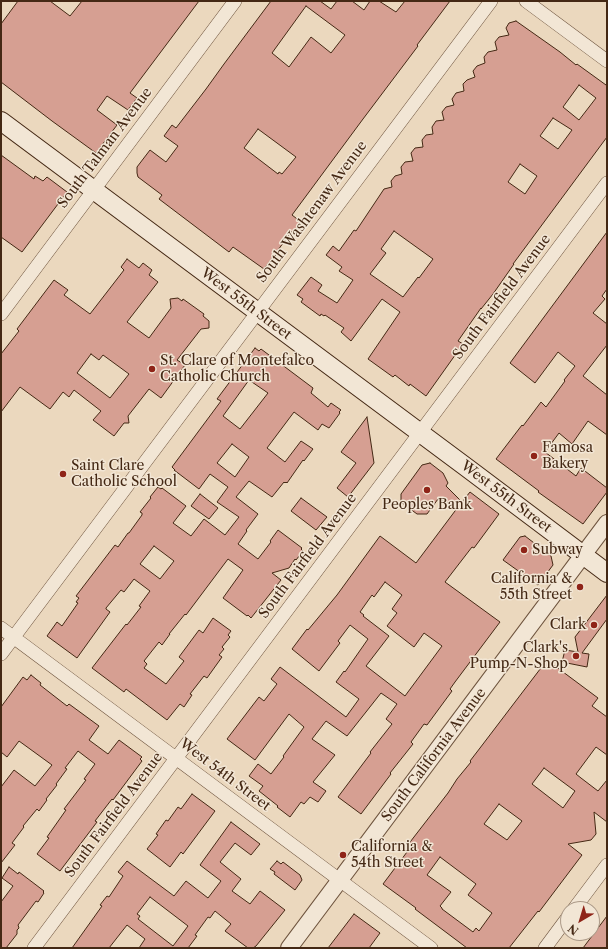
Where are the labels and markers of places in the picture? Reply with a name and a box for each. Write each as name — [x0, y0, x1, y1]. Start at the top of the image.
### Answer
place label: St. Clare of Montefalco Catholic Church — [160, 353, 314, 386]
marker: St. Clare of Montefalco Catholic Church — [147, 364, 157, 374]
place label: Famosa Bakery — [542, 440, 593, 472]
marker: Famosa Bakery — [529, 451, 539, 461]
place label: Saint Clare Catholic School — [71, 458, 177, 490]
marker: Saint Clare Catholic School — [58, 469, 68, 479]
marker: Peoples Bank — [422, 485, 432, 495]
place label: Peoples Bank — [382, 497, 472, 513]
place label: Subway — [532, 542, 583, 558]
marker: Subway — [519, 545, 529, 555]
place label: California & 55th Street — [491, 571, 572, 604]
marker: California & 55th Street — [575, 582, 585, 592]
place label: Clark — [550, 617, 586, 633]
marker: Clark — [589, 620, 599, 630]
place label: Clark's Pump-N-Shop — [470, 640, 568, 672]
marker: Clark's Pump-N-Shop — [571, 651, 581, 661]
place label: California & 54th Street — [351, 839, 432, 872]
marker: California & 54th Street — [338, 850, 348, 860]

